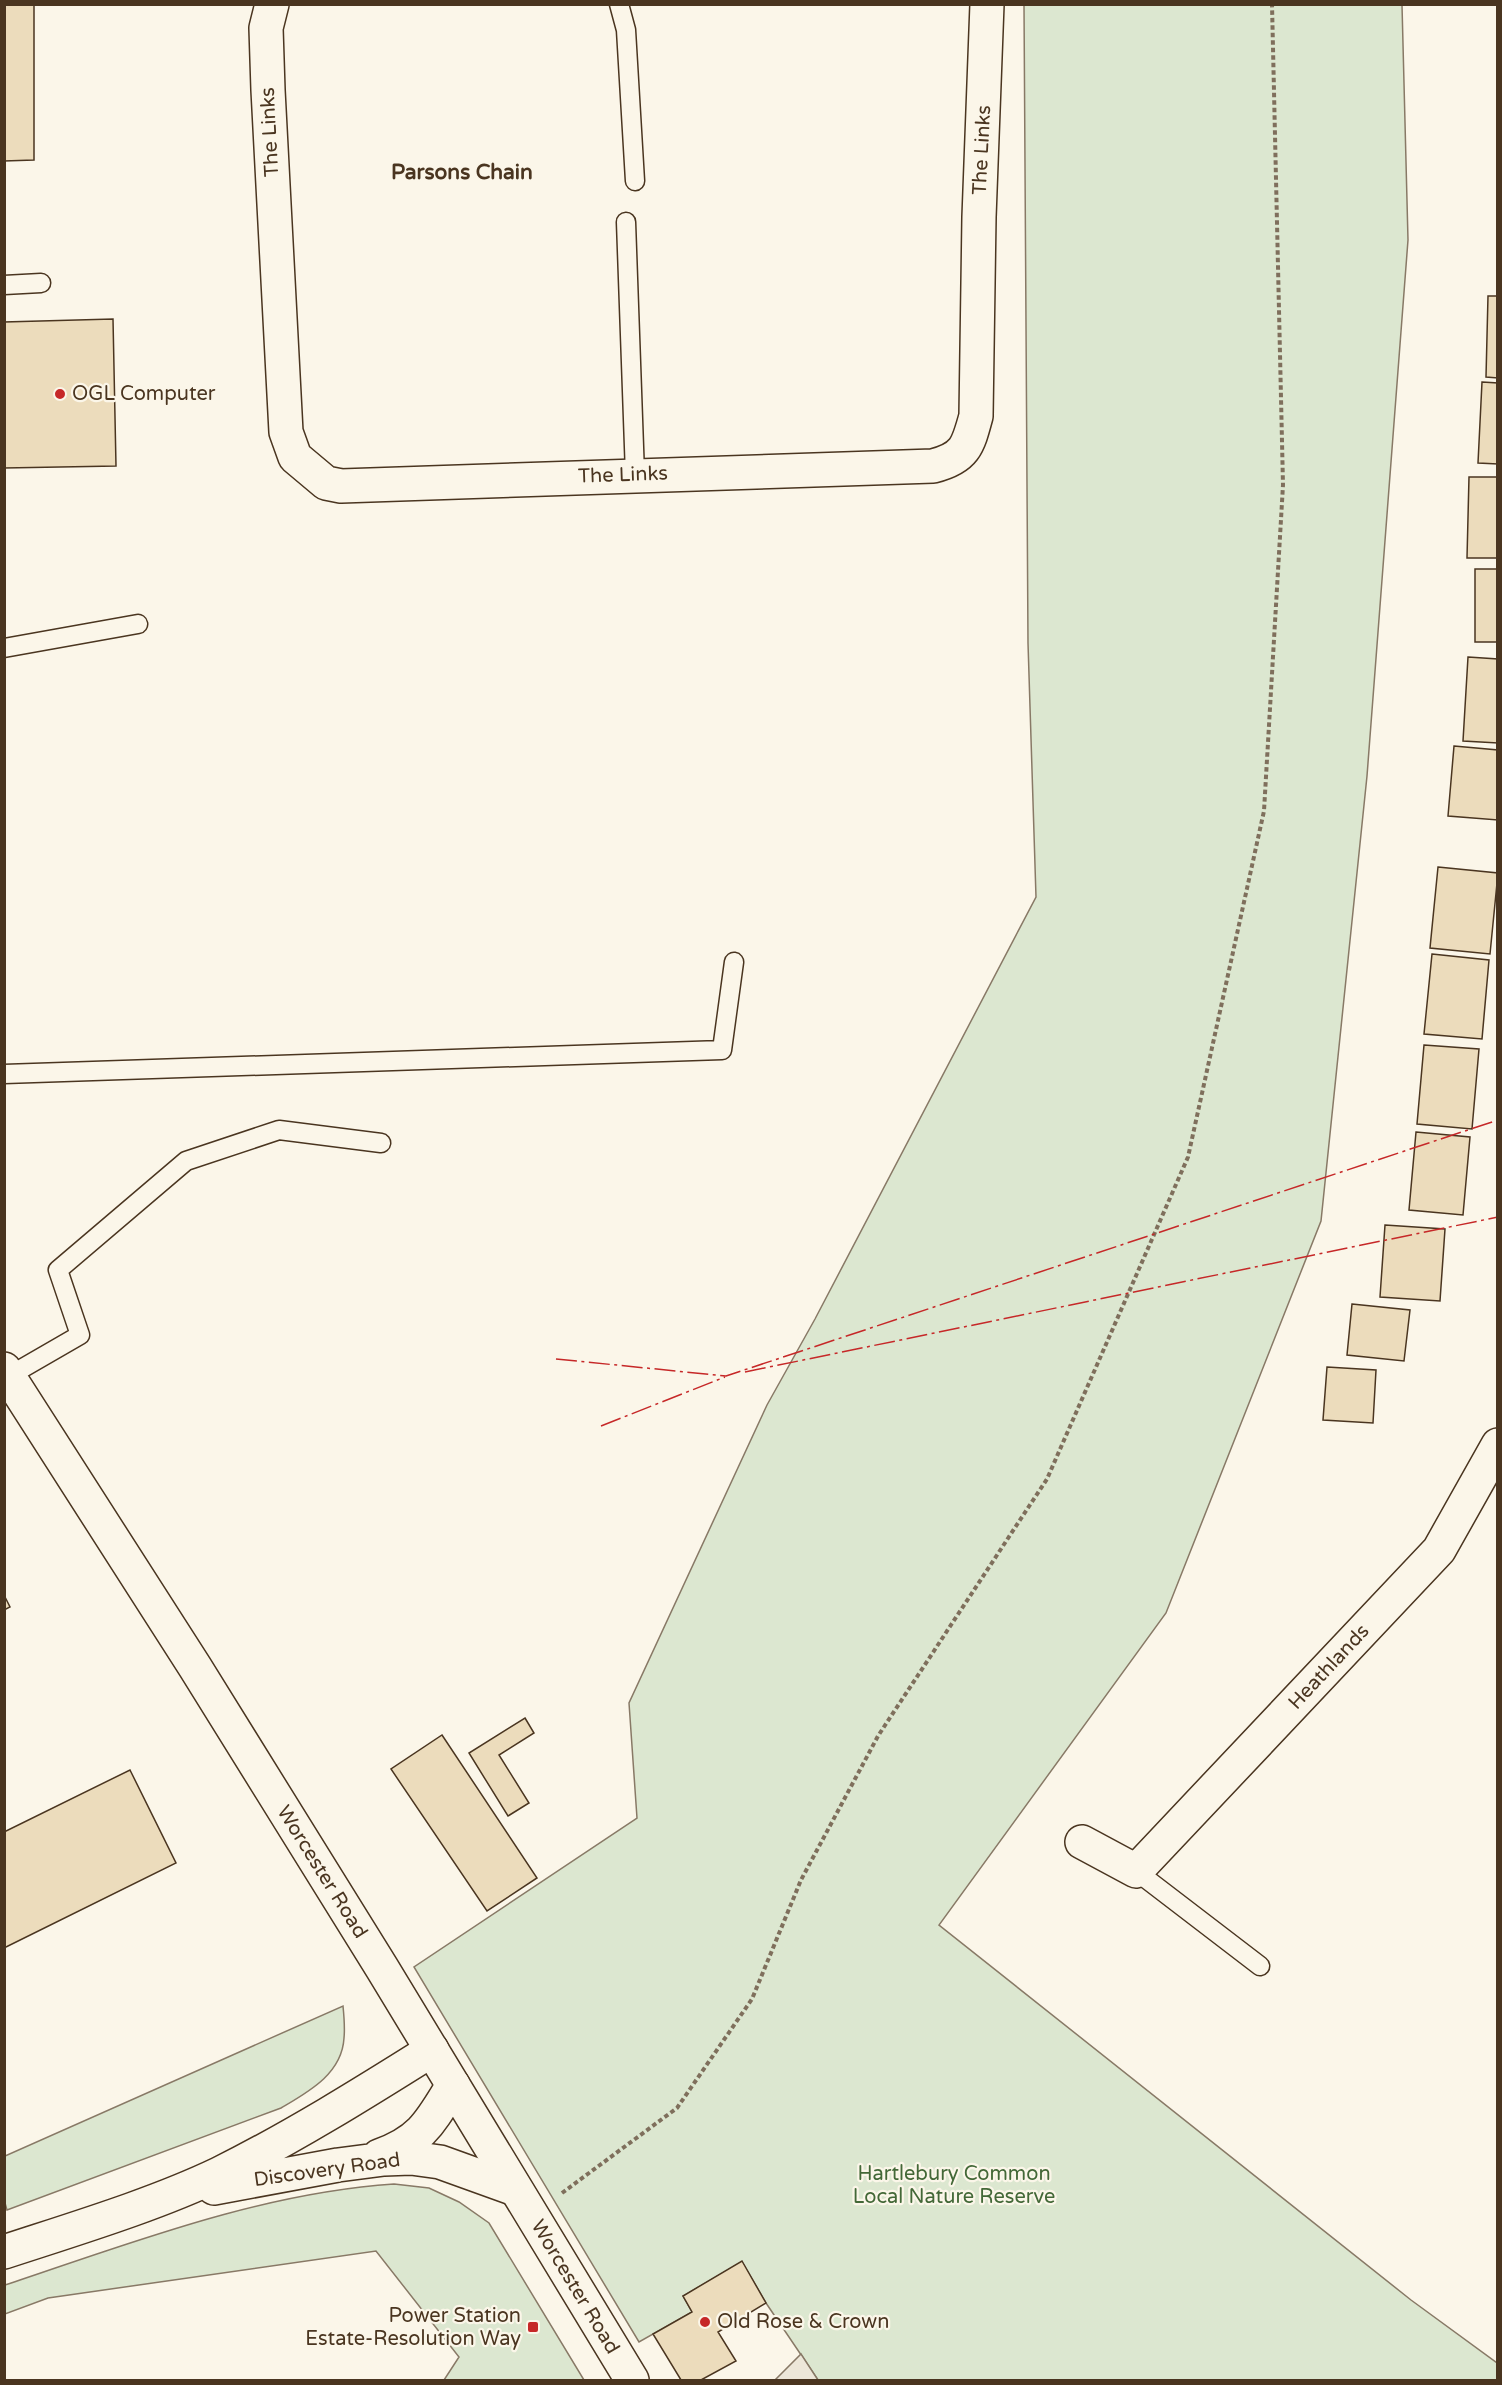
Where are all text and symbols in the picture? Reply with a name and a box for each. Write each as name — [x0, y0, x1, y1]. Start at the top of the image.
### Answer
street label: The Links — [256, 87, 284, 177]
street label: The Links — [968, 105, 996, 195]
district label: Parsons Chain — [391, 160, 533, 185]
place label: OGL Computer — [72, 382, 216, 406]
marker: OGL Computer — [53, 387, 67, 401]
street label: The Links — [578, 461, 668, 489]
street label: Heathlands — [1284, 1619, 1374, 1715]
street label: Worcester Road — [271, 1801, 373, 1943]
street label: Discovery Road — [252, 2148, 402, 2192]
park label: Hartlebury Common Local Nature Reserve — [853, 2162, 1055, 2209]
street label: Worcester Road — [526, 2216, 624, 2358]
place label: Power Station Estate-Resolution Way — [305, 2304, 521, 2351]
place label: Old Rose & Crown — [717, 2310, 889, 2334]
marker: Old Rose & Crown — [698, 2315, 712, 2329]
marker: Power Station Estate-Resolution Way — [526, 2320, 540, 2334]

